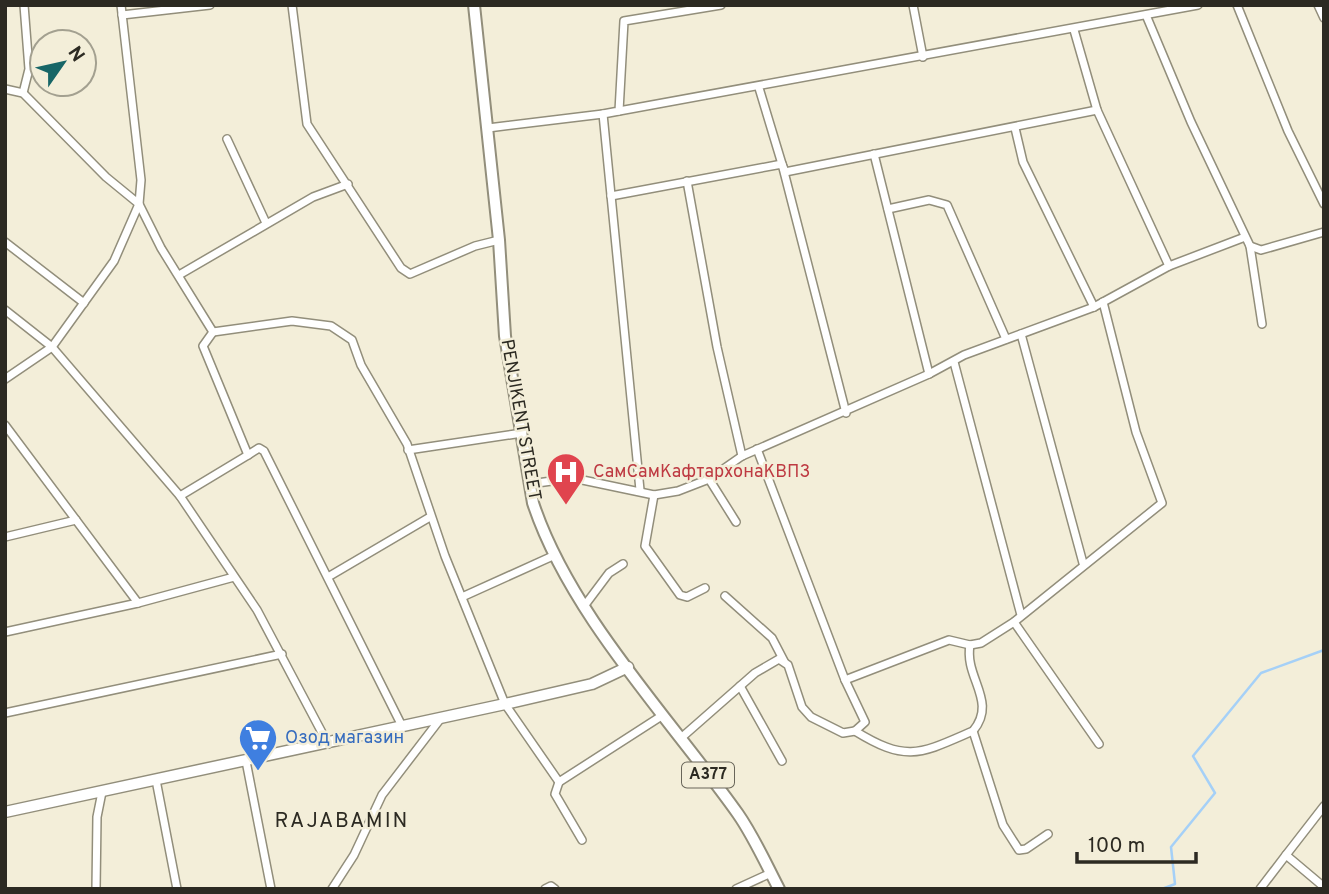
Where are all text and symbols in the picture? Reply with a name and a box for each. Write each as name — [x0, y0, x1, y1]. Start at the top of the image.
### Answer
north arrow — [28, 28, 98, 98]
text: N — [62, 42, 89, 67]
street label: PENJIKENT STREET — [494, 338, 546, 502]
hospital icon: СамСамКафтархонаКВП3 — [545, 451, 587, 506]
place label: СамСамКафтархонаКВП3 — [593, 461, 810, 484]
supermarket icon: Озод магазин — [237, 717, 279, 772]
place label: Озод магазин — [285, 727, 404, 750]
road number: A377 — [682, 762, 734, 788]
district label: RAJABAMIN — [275, 808, 409, 835]
scale bar — [1077, 820, 1196, 864]
text: 100 m — [1088, 833, 1145, 860]

